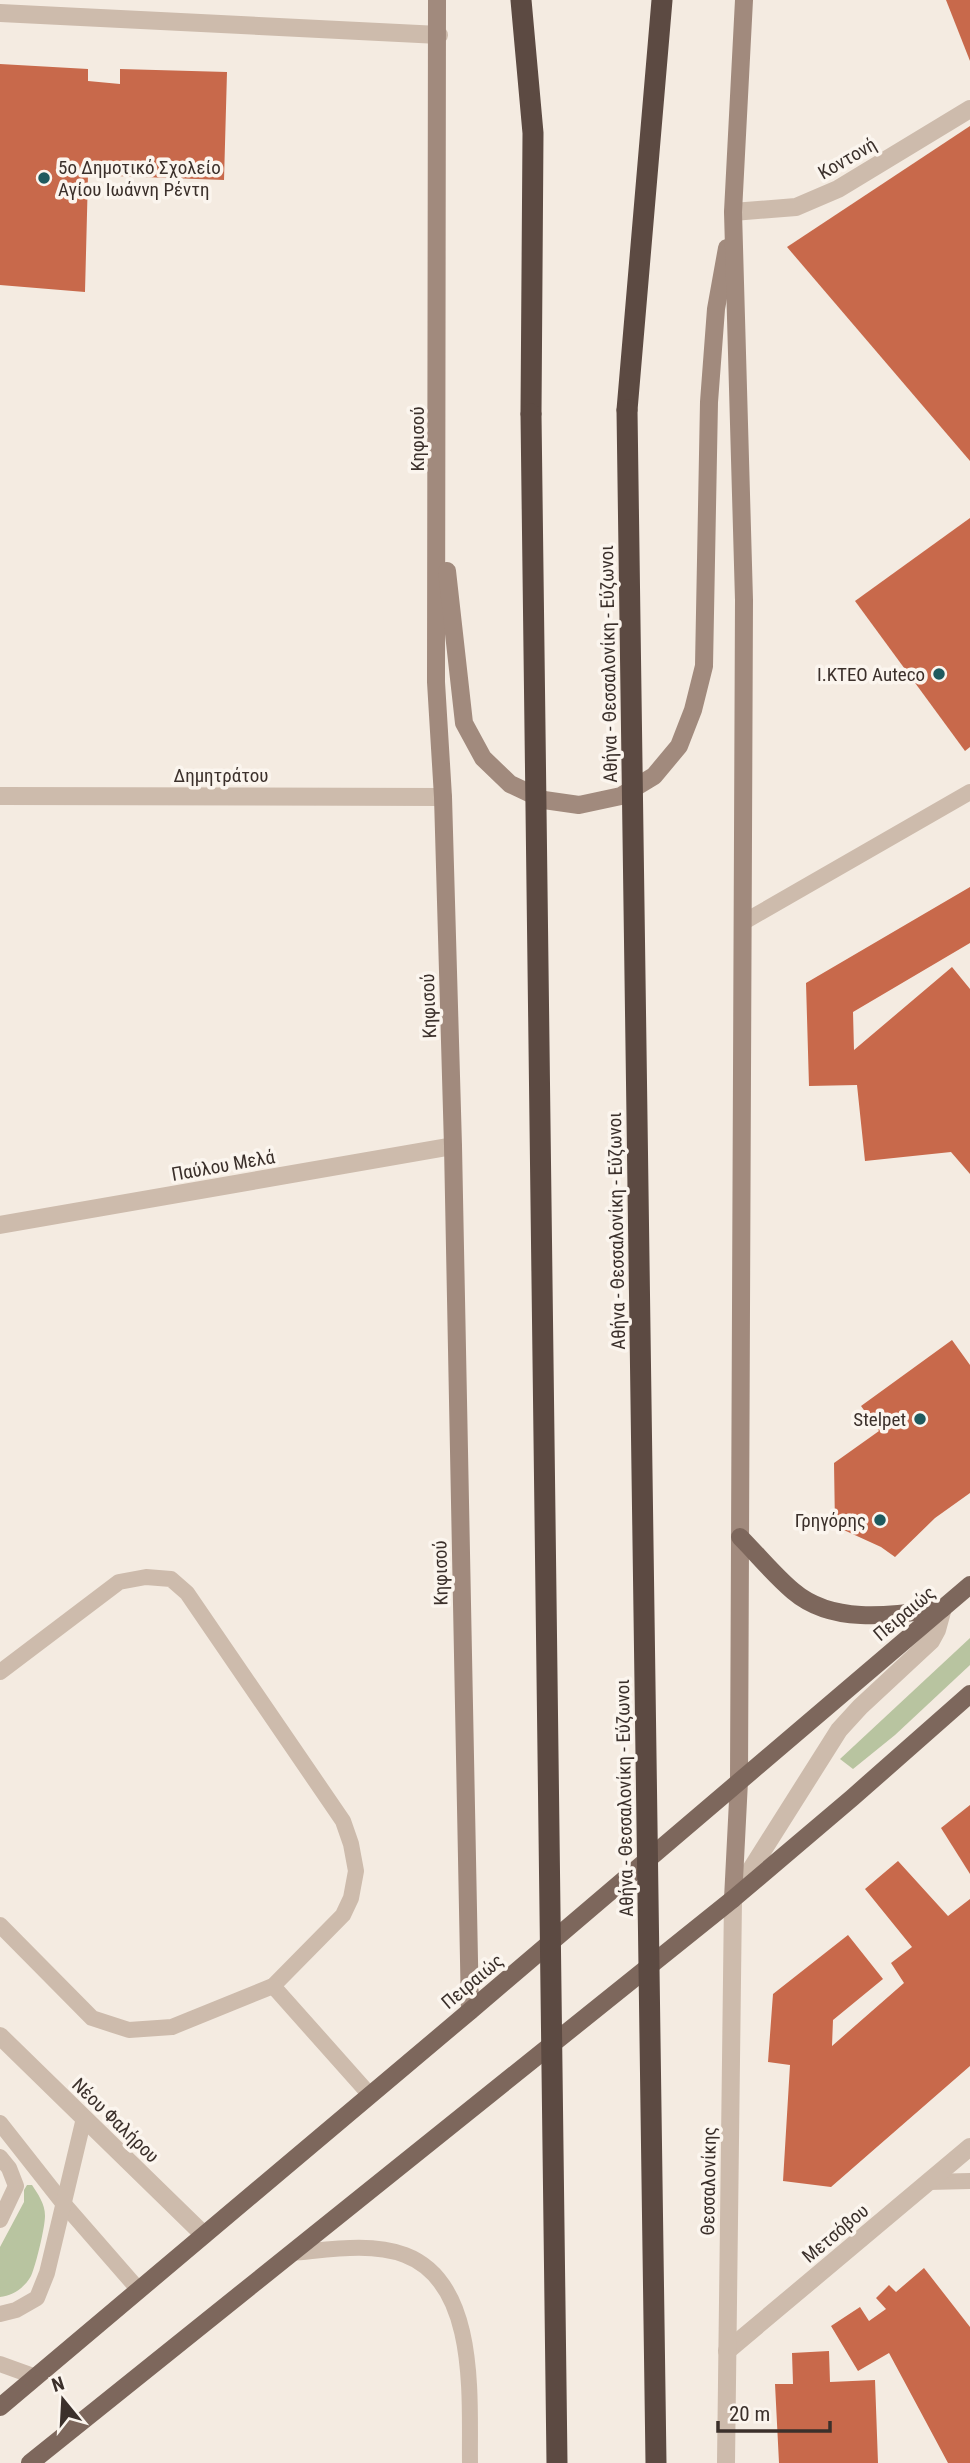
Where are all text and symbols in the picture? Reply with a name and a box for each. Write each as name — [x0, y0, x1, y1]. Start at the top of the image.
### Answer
street label: Κοντονή — [814, 133, 880, 184]
place label: 5ο Δημοτικό Σχολείο Αγίου Ιωάννη Ρέντη — [58, 156, 221, 201]
marker: 5ο Δημοτικό Σχολείο Αγίου Ιωάννη Ρέντη — [36, 170, 52, 186]
street label: Κηφισού — [406, 406, 429, 472]
street label: Αθήνα - Θεσσαλονίκη - Εύζωνοι — [595, 545, 622, 783]
place label: Ι.ΚΤΕΟ Auteco — [817, 663, 925, 686]
marker: Ι.ΚΤΕΟ Auteco — [931, 666, 947, 682]
street label: Δημητράτου — [174, 764, 268, 787]
street label: Κηφισού — [416, 973, 441, 1039]
street label: Αθήνα - Θεσσαλονίκη - Εύζωνοι — [603, 1112, 630, 1350]
street label: Παύλου Μελά — [170, 1145, 277, 1186]
place label: Stelpet — [853, 1408, 906, 1431]
marker: Stelpet — [912, 1411, 928, 1427]
place label: Γρηγόρης — [795, 1509, 866, 1532]
marker: Γρηγόρης — [872, 1512, 888, 1528]
street label: Κηφισού — [428, 1540, 453, 1606]
street label: Πειραιώς — [869, 1581, 940, 1646]
street label: Αθήνα - Θεσσαλονίκη - Εύζωνοι — [611, 1679, 638, 1917]
street label: Πειραιώς — [437, 1949, 508, 2014]
street label: Νέου Φαλήρου — [67, 2073, 164, 2168]
street label: Θεσσαλονίκης — [696, 2126, 721, 2236]
street label: Μετσόβου — [798, 2199, 873, 2268]
north arrow — [28, 2365, 98, 2435]
text: N — [49, 2372, 67, 2397]
scale bar — [718, 2390, 830, 2434]
text: 20 m — [729, 2402, 770, 2426]

